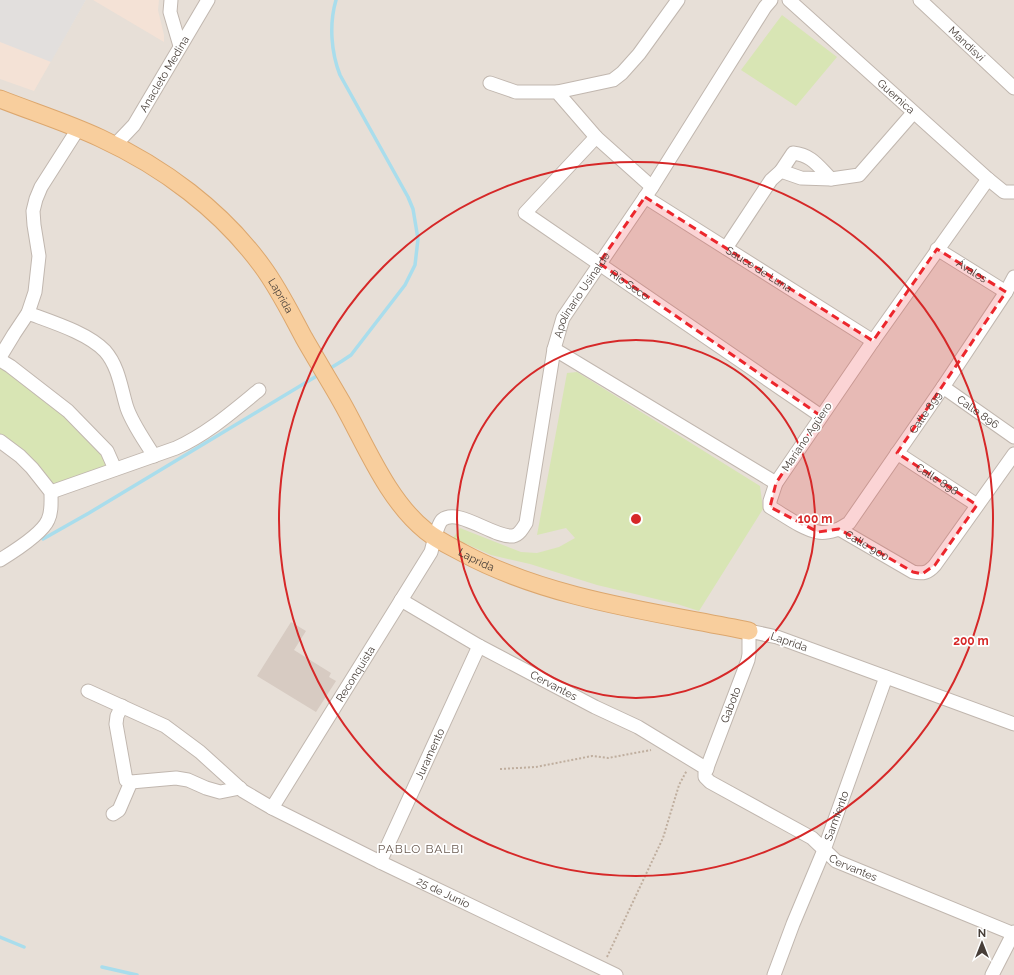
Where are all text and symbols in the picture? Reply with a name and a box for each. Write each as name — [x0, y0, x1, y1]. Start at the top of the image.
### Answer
street label: Mandisví — [946, 24, 988, 64]
street label: Anacleto Medina — [137, 34, 192, 114]
street label: Guernica — [875, 76, 917, 116]
street label: Sauce de Luna — [724, 243, 795, 295]
street label: Apolinario Usinalde — [551, 249, 613, 339]
street label: Ávalos — [954, 255, 990, 285]
street label: Río Seco — [608, 267, 652, 303]
street label: Laprida — [266, 276, 296, 315]
street label: Calle 899 — [906, 389, 944, 436]
street label: Calle 896 — [955, 392, 1002, 431]
street label: Mariano Agüero — [779, 400, 835, 474]
street label: Calle 898 — [913, 461, 961, 498]
centre of rings — [629, 512, 643, 526]
text: 100 m — [798, 512, 832, 526]
street label: Calle 900 — [843, 527, 892, 563]
street label: Laprida — [456, 545, 496, 574]
street label: Laprida — [769, 630, 809, 654]
text: 200 m — [953, 634, 989, 648]
street label: Reconquista — [333, 644, 378, 704]
street label: Cervantes — [528, 668, 580, 703]
street label: Gaboto — [718, 685, 744, 725]
street label: Juramento — [412, 726, 447, 781]
street label: Sarmiento — [821, 789, 851, 842]
district label: PABLO BALBI — [378, 842, 464, 856]
street label: Cervantes — [826, 851, 879, 884]
street label: 25 de Junio — [415, 874, 473, 911]
north arrow — [962, 923, 1002, 963]
text: N — [978, 927, 986, 940]

